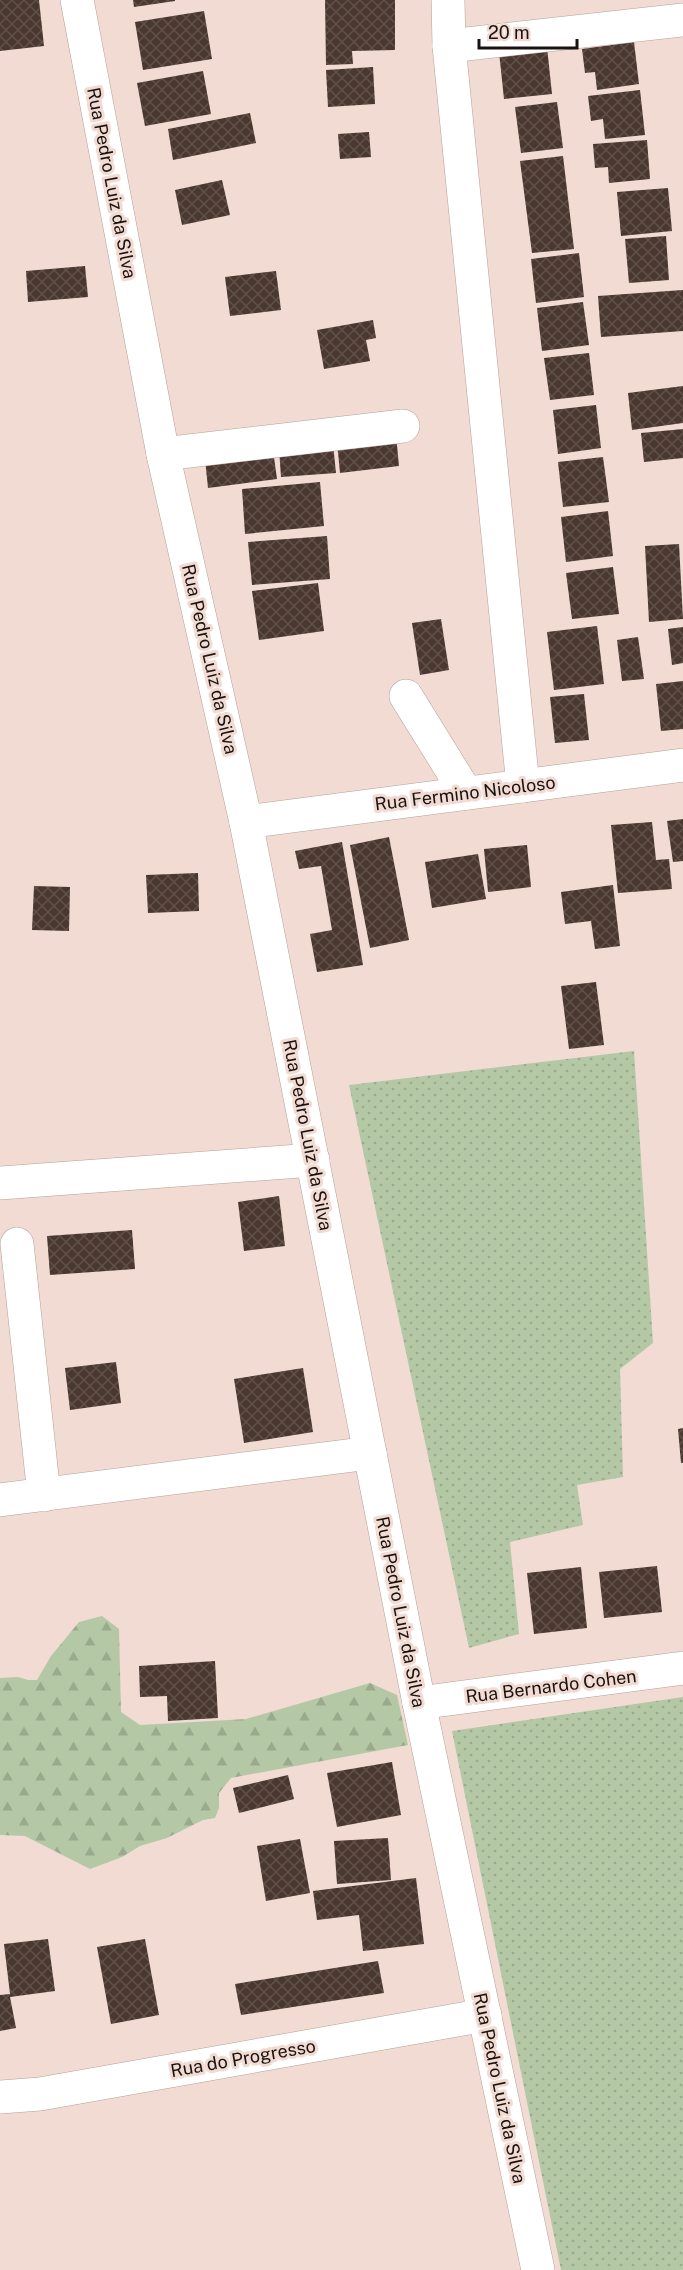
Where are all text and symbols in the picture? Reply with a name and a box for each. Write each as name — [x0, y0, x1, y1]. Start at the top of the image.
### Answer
scale bar — [479, 12, 576, 50]
text: 20 m — [488, 22, 530, 43]
street label: Rua Pedro Luiz da Silva — [83, 86, 141, 280]
street label: Rua Pedro Luiz da Silva — [178, 562, 242, 756]
street label: Rua Fermino Nicoloso — [374, 772, 556, 814]
street label: Rua Pedro Luiz da Silva — [279, 1038, 337, 1232]
street label: Rua Pedro Luiz da Silva — [372, 1515, 430, 1709]
street label: Rua Bernardo Cohen — [464, 1665, 638, 1707]
street label: Rua Pedro Luiz da Silva — [470, 1991, 530, 2185]
street label: Rua do Progresso — [169, 2035, 317, 2081]

